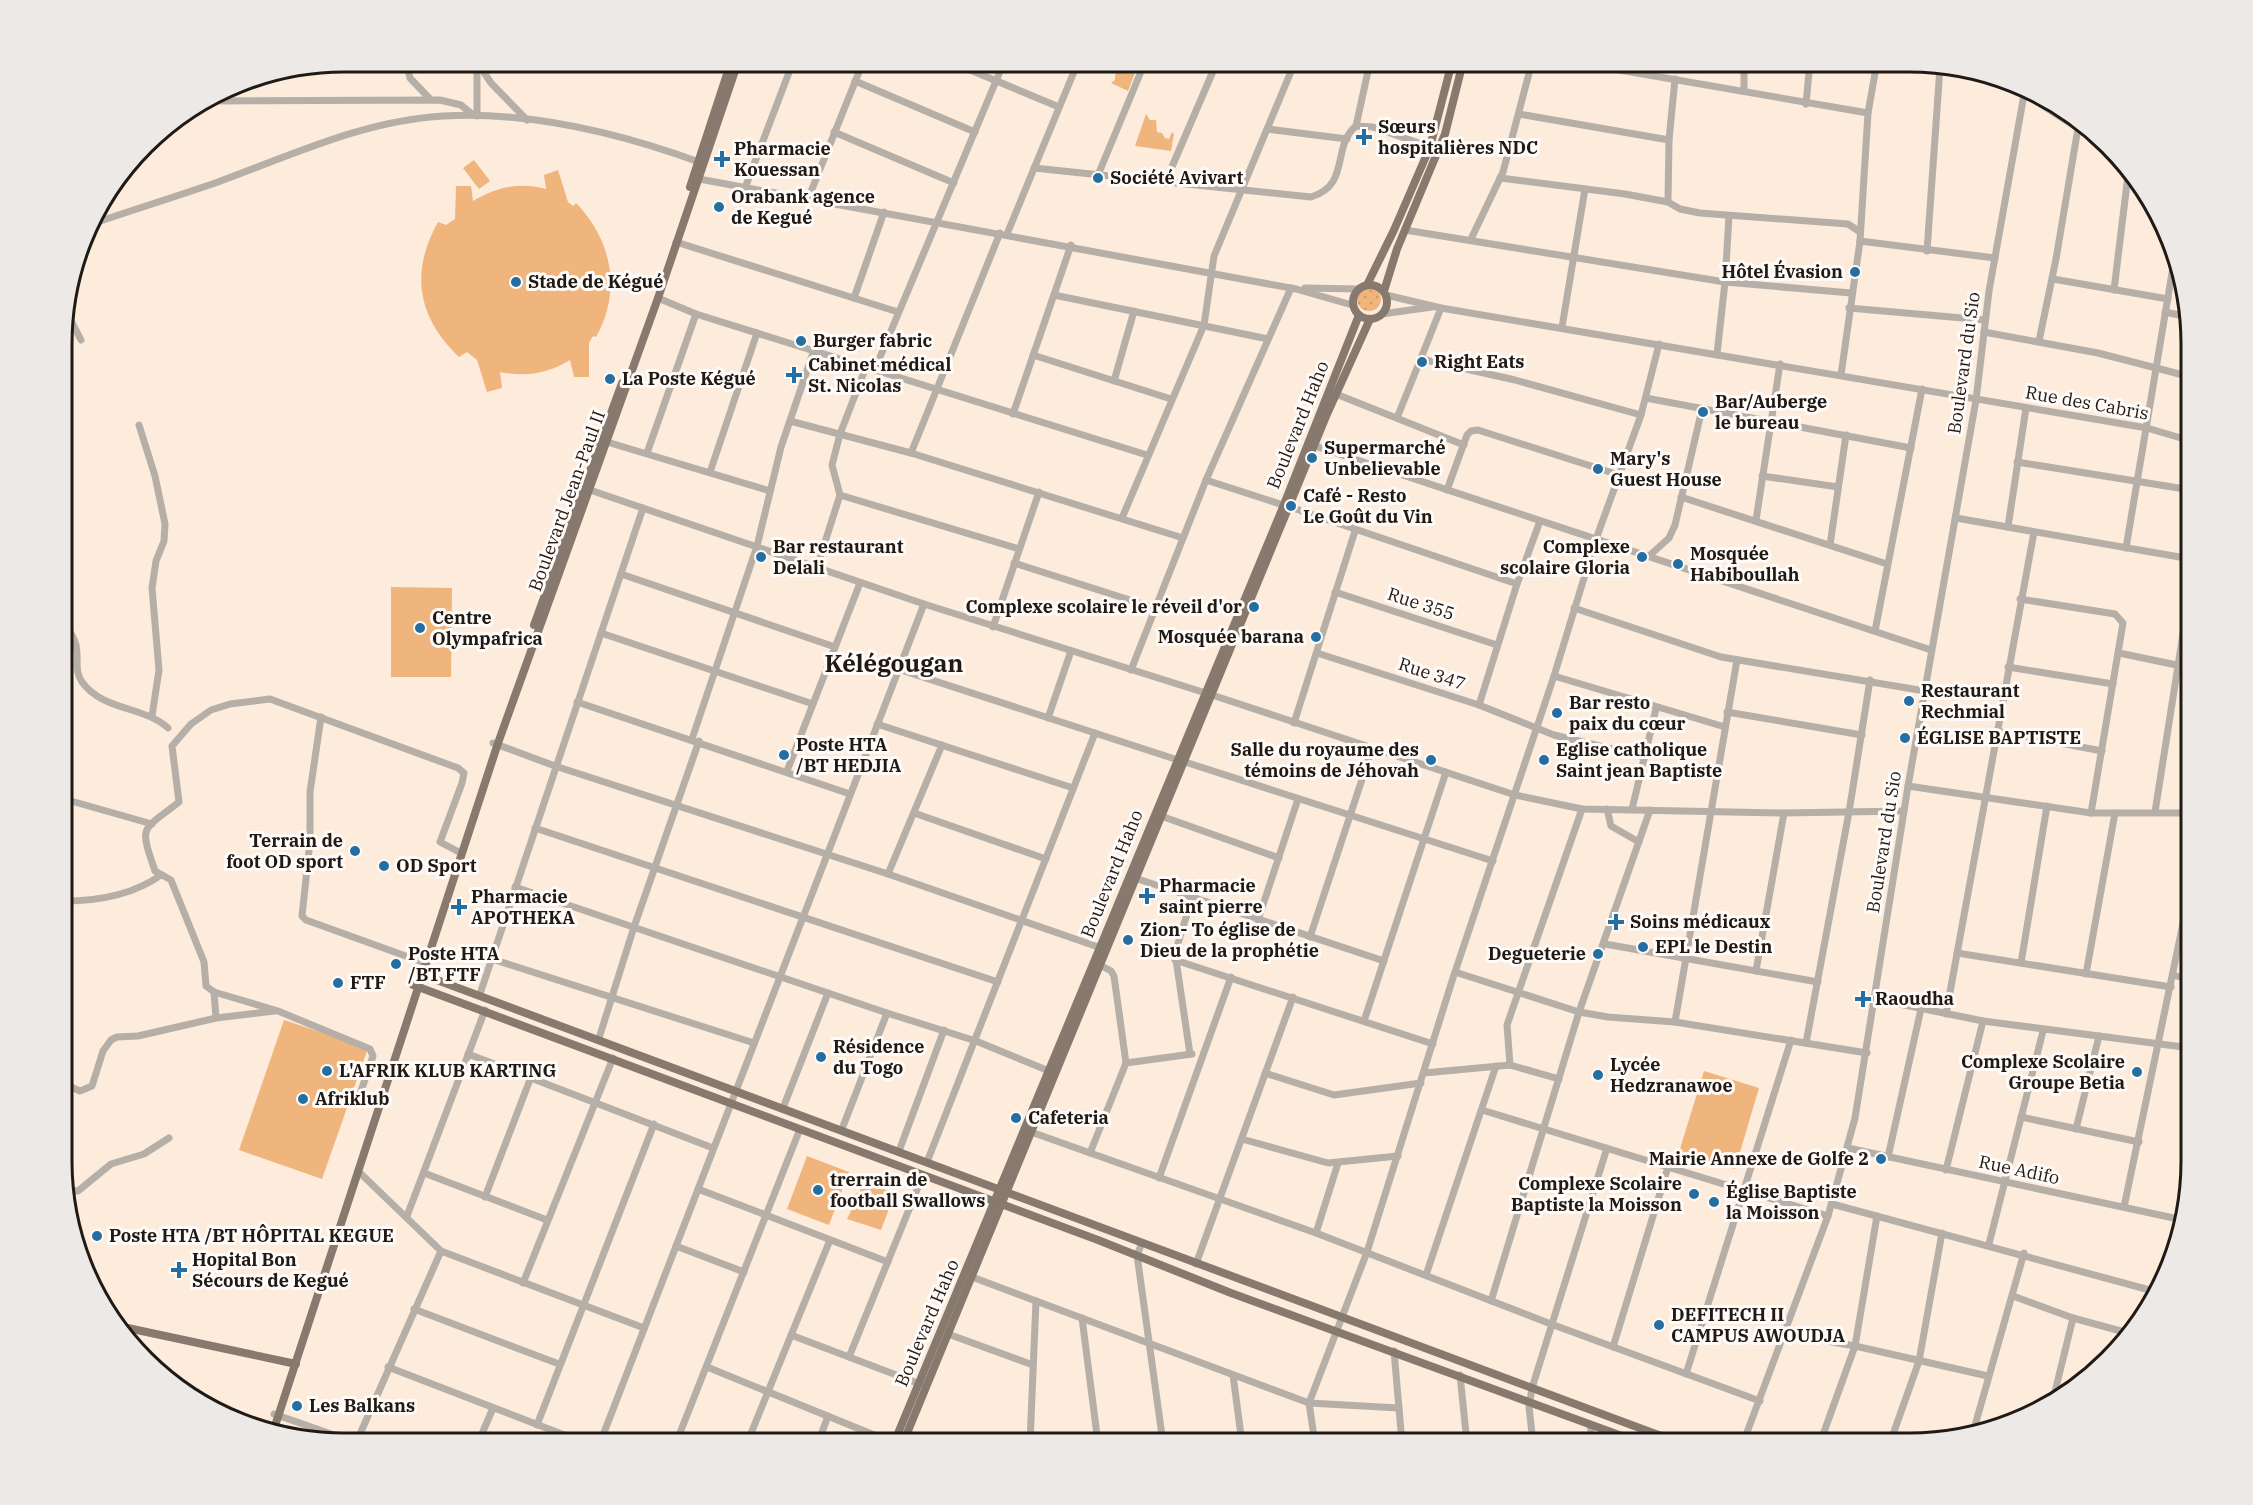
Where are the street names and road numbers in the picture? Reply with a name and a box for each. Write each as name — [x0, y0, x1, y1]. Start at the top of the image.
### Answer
street label: Boulevard du Sio — [1942, 290, 1985, 436]
street label: Boulevard Haho — [1261, 357, 1334, 492]
street label: Rue des Cabris — [2024, 380, 2151, 425]
street label: Boulevard Jean-Paul II — [523, 407, 610, 594]
street label: Rue 355 — [1385, 582, 1458, 625]
street label: Rue 347 — [1396, 652, 1469, 695]
street label: Boulevard du Sio — [1861, 769, 1906, 915]
street label: Boulevard Haho — [1075, 806, 1148, 941]
street label: Rue Adifo — [1977, 1150, 2062, 1189]
street label: Boulevard Haho — [889, 1256, 964, 1390]

